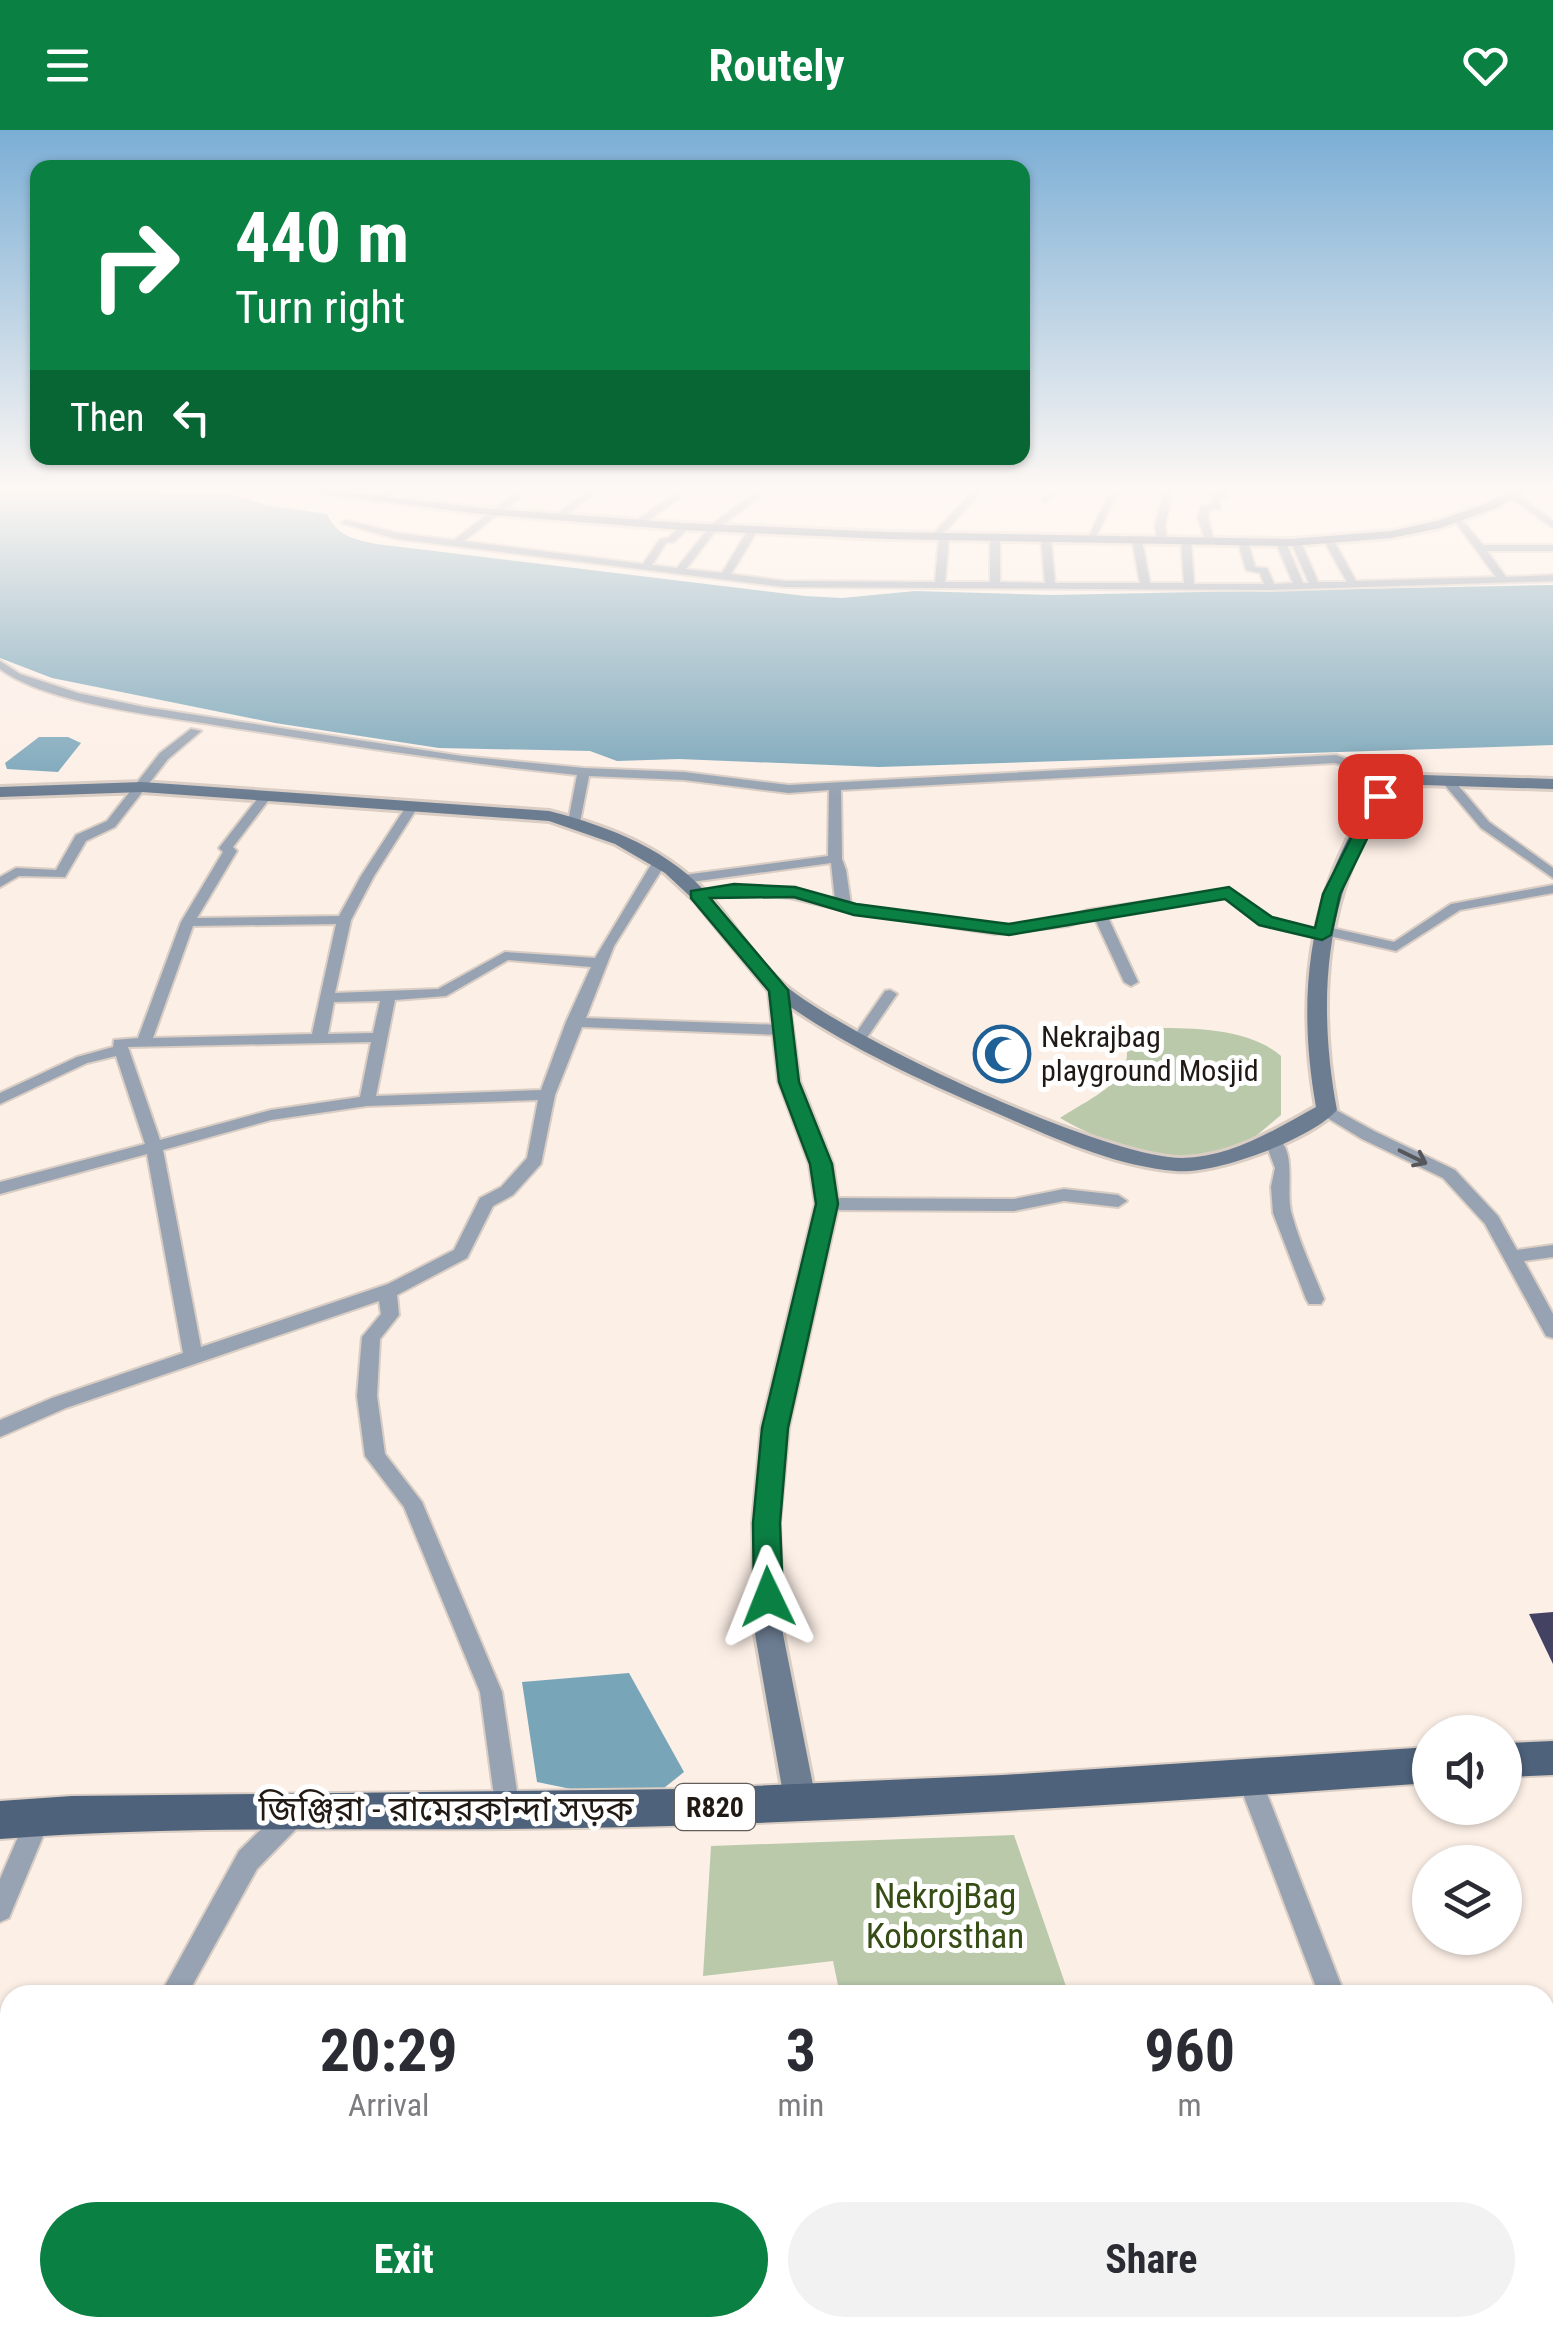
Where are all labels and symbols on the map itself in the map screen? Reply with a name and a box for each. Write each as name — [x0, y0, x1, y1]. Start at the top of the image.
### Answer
pin — [1338, 754, 1423, 839]
place label: Nekrajbag playground Mosjid — [1041, 1019, 1259, 1088]
mosque icon: Nekrajbag playground Mosjid — [972, 1024, 1032, 1084]
one-way arrow — [1397, 1148, 1427, 1167]
position arrow — [716, 1545, 820, 1649]
road number: R820 — [675, 1784, 755, 1830]
street label: জিঞ্জিরা - রামেরকান্দা সড়ক — [257, 1789, 634, 1830]
park label: NekrojBag Koborsthan — [866, 1876, 1024, 1957]

